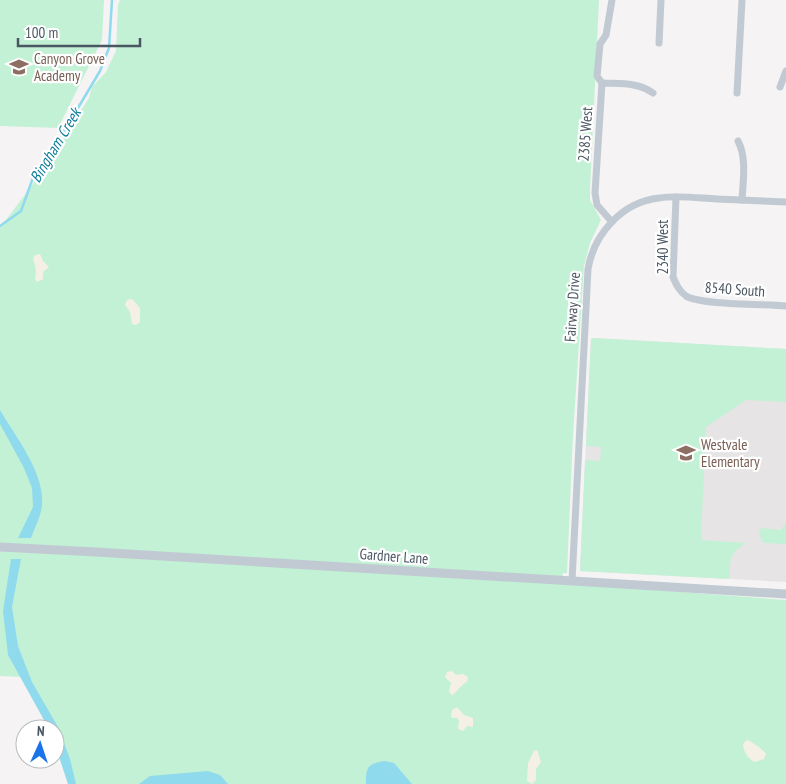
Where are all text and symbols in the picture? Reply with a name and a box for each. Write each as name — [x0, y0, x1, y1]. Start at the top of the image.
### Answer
scale bar — [18, 15, 140, 47]
text: 100 m — [25, 23, 58, 42]
place label: Canyon Grove Academy — [34, 49, 105, 85]
school or university icon: Canyon Grove Academy — [8, 56, 30, 78]
water label: Bingham Creek — [25, 103, 86, 186]
street label: 2385 West — [574, 106, 596, 162]
street label: 2340 West — [653, 220, 672, 274]
street label: Fairway Drive — [560, 271, 584, 343]
street label: 8540 South — [704, 277, 766, 301]
place label: Westvale Elementary — [701, 435, 760, 471]
school or university icon: Westvale Elementary — [675, 442, 697, 464]
street label: Gardner Lane — [359, 544, 429, 568]
north arrow — [15, 719, 65, 769]
text: N — [36, 722, 45, 740]

